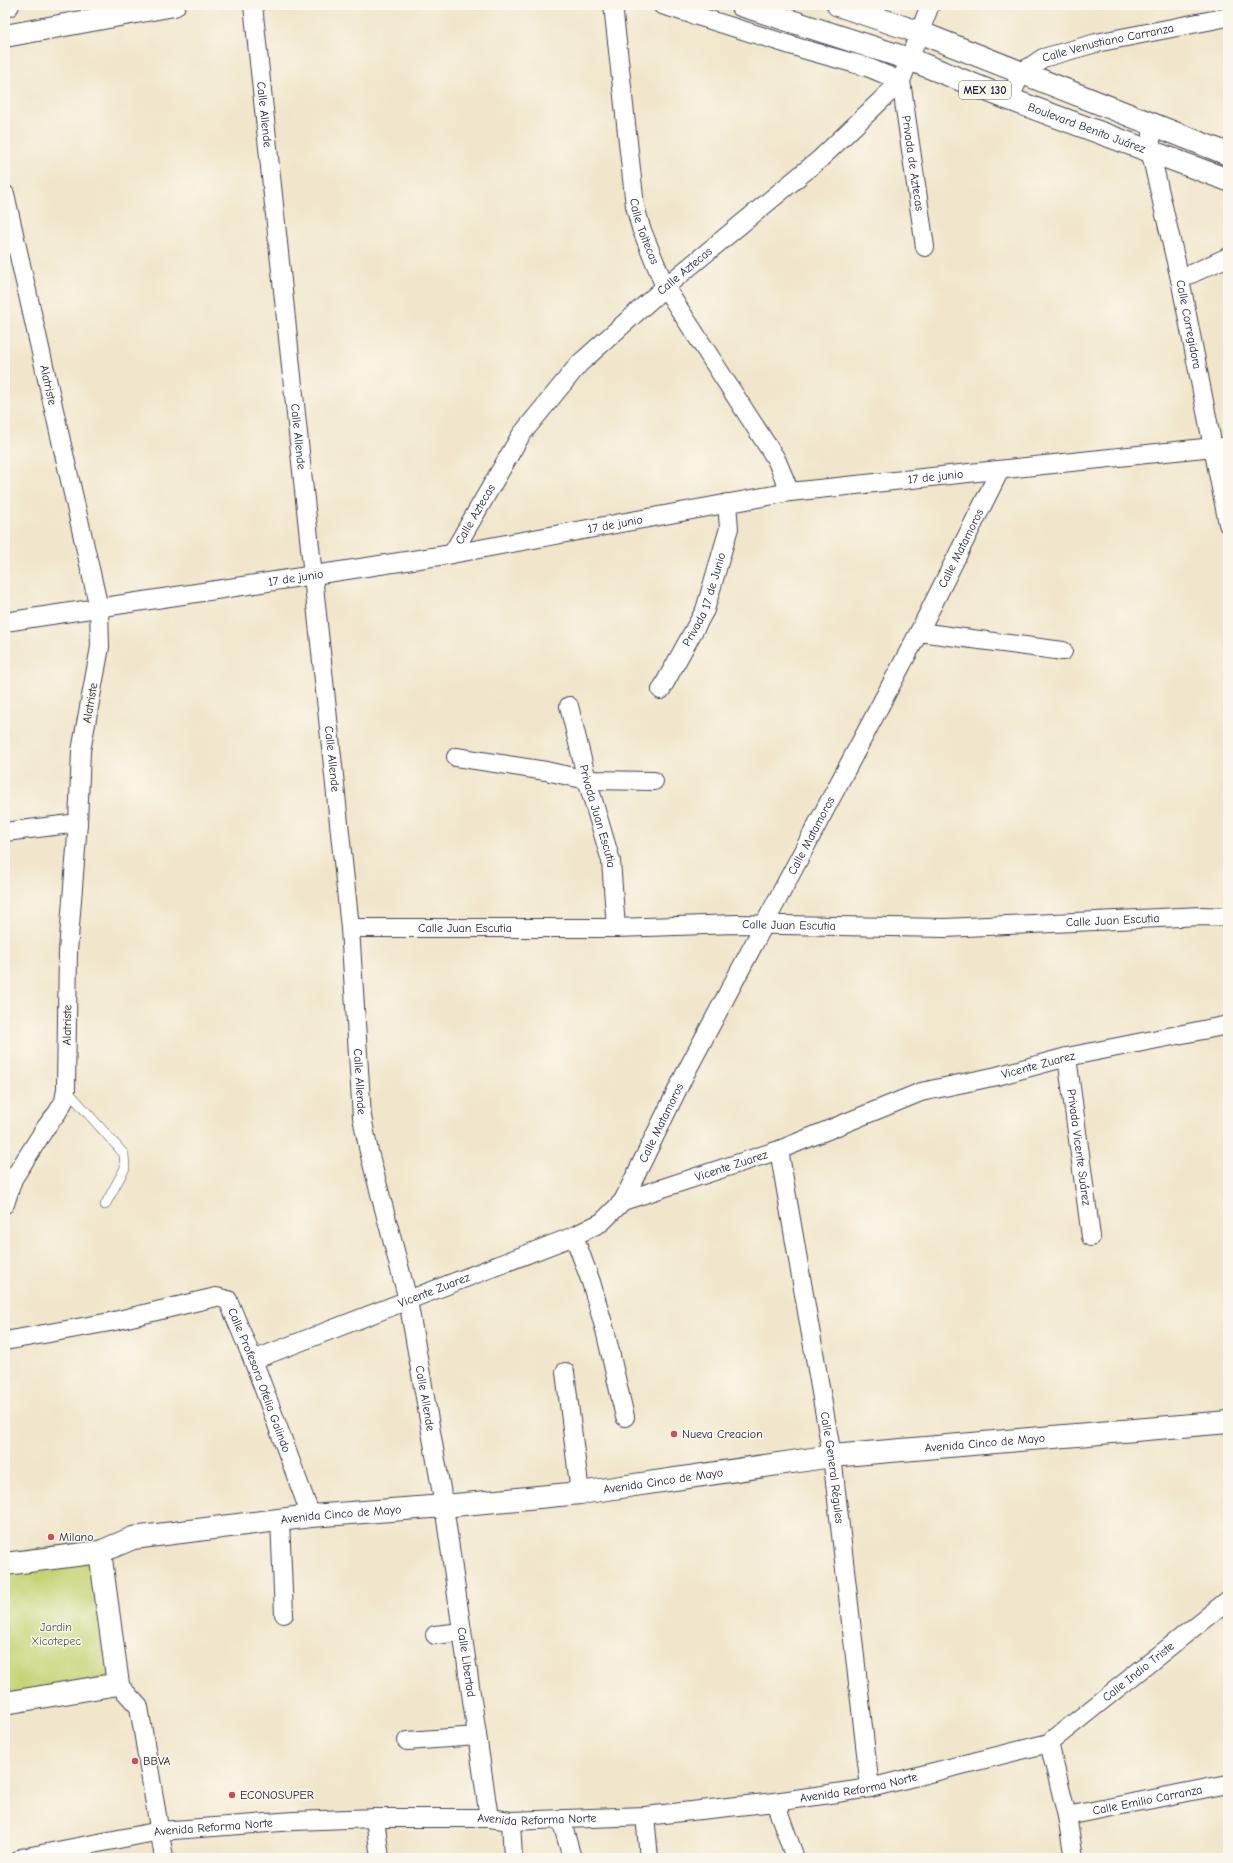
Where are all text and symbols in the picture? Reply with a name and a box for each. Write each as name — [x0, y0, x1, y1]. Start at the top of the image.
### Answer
street label: Calle Venustiano Carranza — [1041, 21, 1175, 65]
street label: Calle Allende — [254, 81, 275, 148]
road number: MEX 130 — [959, 81, 1011, 99]
street label: Boulevard Benito Juárez — [1026, 100, 1148, 156]
street label: Privada de Aztecas — [899, 114, 927, 212]
street label: Calle Toltecas — [627, 198, 662, 266]
street label: Calle Aztecas — [654, 244, 715, 298]
street label: Calle Corregidora — [1173, 279, 1204, 370]
street label: Alatriste — [37, 364, 60, 407]
street label: Calle Allende — [288, 403, 309, 470]
street label: 17 de junio — [907, 467, 964, 486]
street label: Calle Aztecas — [452, 482, 498, 547]
street label: Calle Matamoros — [935, 506, 986, 590]
street label: 17 de junio — [587, 512, 644, 536]
street label: Privada 17 de Junio — [679, 551, 728, 649]
street label: 17 de junio — [267, 567, 324, 589]
street label: Alatriste — [80, 682, 100, 724]
street label: Calle Allende — [322, 725, 343, 793]
street label: Privada Juan Escutia — [577, 763, 618, 868]
street label: Calle Matamoros — [785, 794, 838, 877]
street label: Calle Juan Escutia — [1065, 911, 1160, 929]
street label: Calle Juan Escutia — [742, 917, 836, 933]
street label: Calle Juan Escutia — [418, 921, 512, 935]
street label: Alatriste — [60, 1004, 74, 1046]
street label: Calle Allende — [351, 1048, 369, 1115]
street label: Vicente Zuarez — [1000, 1048, 1077, 1082]
street label: Calle Matamoros — [636, 1081, 686, 1165]
street label: Privada Vicente Suárez — [1064, 1088, 1094, 1207]
street label: Vicente Zuarez — [693, 1147, 770, 1184]
street label: Vicente Zuarez — [396, 1270, 473, 1310]
street label: Calle Profesora Ofelia Galindo — [225, 1306, 294, 1454]
street label: Calle Allende — [413, 1364, 438, 1432]
street label: Calle General Régules — [817, 1411, 847, 1524]
place label: Nueva Creacion — [682, 1427, 763, 1441]
marker: Nueva Creacion — [669, 1429, 679, 1439]
street label: Avenida Cinco de Mayo — [924, 1431, 1046, 1455]
street label: Avenida Cinco de Mayo — [602, 1465, 724, 1496]
street label: Avenida Cinco de Mayo — [280, 1502, 402, 1527]
place label: Milano — [59, 1530, 94, 1544]
marker: Milano — [46, 1532, 56, 1542]
park label: Jardin Xicotepec — [31, 1620, 81, 1648]
street label: Calle Libertad — [455, 1626, 478, 1698]
street label: Calle Indio Triste — [1100, 1639, 1177, 1704]
place label: BBVA — [143, 1754, 171, 1768]
marker: BBVA — [130, 1756, 140, 1766]
street label: Avenida Reforma Norte — [799, 1769, 919, 1805]
street label: Calle Emilio Carranza — [1091, 1782, 1203, 1818]
place label: ECONOSUPER — [240, 1788, 314, 1802]
marker: ECONOSUPER — [227, 1790, 237, 1800]
street label: Avenida Reforma Norte — [477, 1811, 597, 1828]
street label: Avenida Reforma Norte — [153, 1816, 273, 1839]

